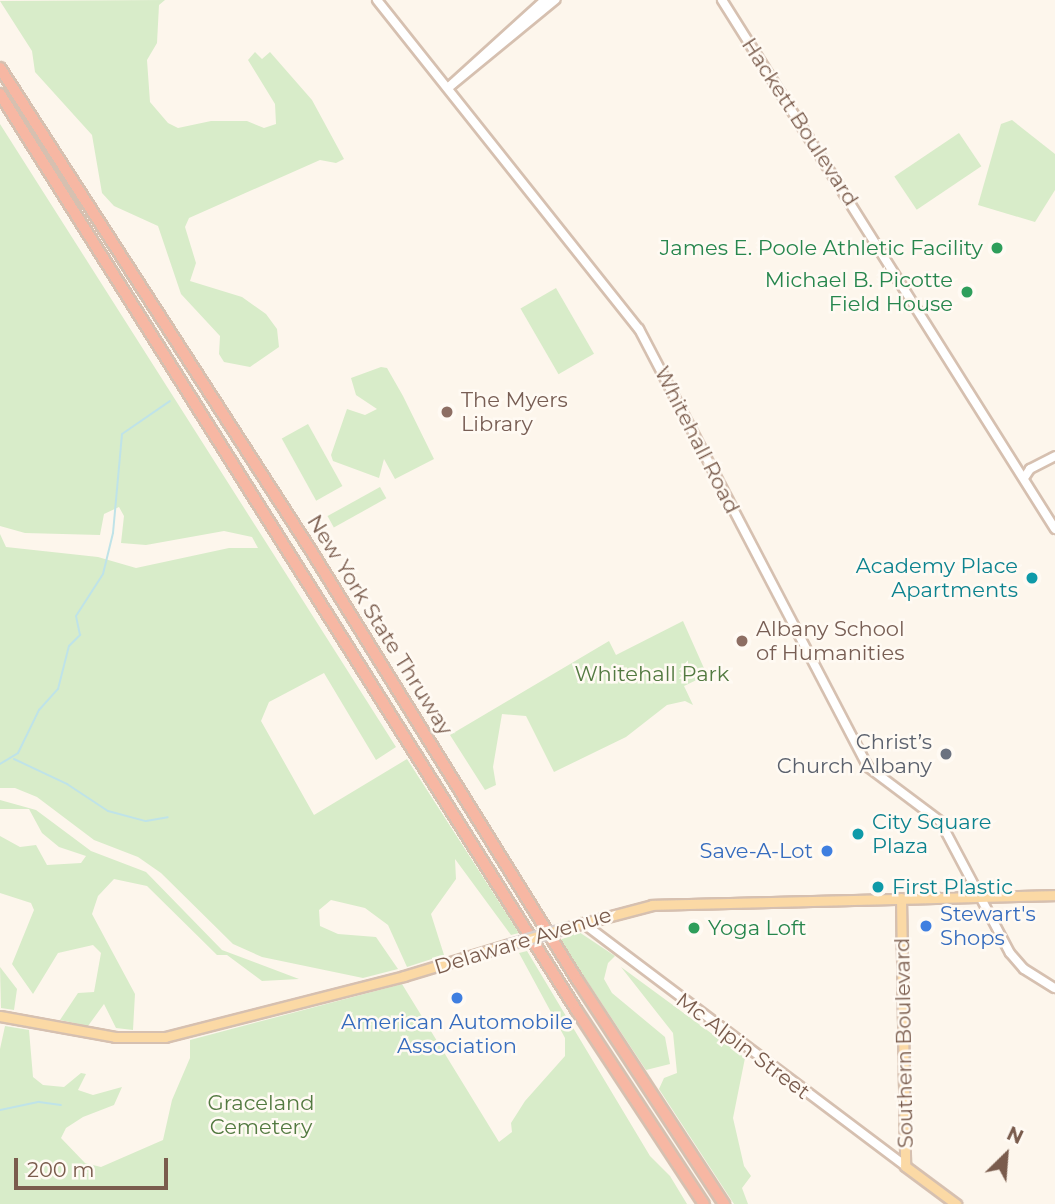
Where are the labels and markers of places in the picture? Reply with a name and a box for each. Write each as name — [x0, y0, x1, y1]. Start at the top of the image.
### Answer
place label: James E. Poole Athletic Facility — [660, 235, 983, 261]
marker: James E. Poole Athletic Facility — [989, 240, 1005, 256]
place label: Michael B. Picotte Field House — [765, 267, 953, 317]
marker: Michael B. Picotte Field House — [959, 284, 975, 300]
place label: The Myers Library — [461, 387, 568, 437]
marker: The Myers Library — [439, 404, 455, 420]
place label: Academy Place Apartments — [856, 553, 1018, 603]
marker: Academy Place Apartments — [1024, 570, 1040, 586]
place label: Albany School of Humanities — [756, 616, 905, 666]
marker: Albany School of Humanities — [734, 633, 750, 649]
place label: Christ’s Church Albany — [777, 729, 932, 779]
marker: Christ’s Church Albany — [938, 746, 954, 762]
place label: City Square Plaza — [872, 809, 992, 859]
marker: City Square Plaza — [850, 826, 866, 842]
place label: Save-A-Lot — [700, 838, 813, 864]
marker: Save-A-Lot — [819, 843, 835, 859]
place label: First Plastic — [892, 874, 1013, 900]
marker: First Plastic — [870, 879, 886, 895]
place label: Stewart's Shops — [940, 901, 1036, 951]
place label: Yoga Loft — [708, 915, 807, 941]
marker: Stewart's Shops — [918, 918, 934, 934]
marker: Yoga Loft — [686, 920, 702, 936]
marker: American Automobile Association — [449, 990, 465, 1006]
place label: American Automobile Association — [341, 1009, 573, 1059]

